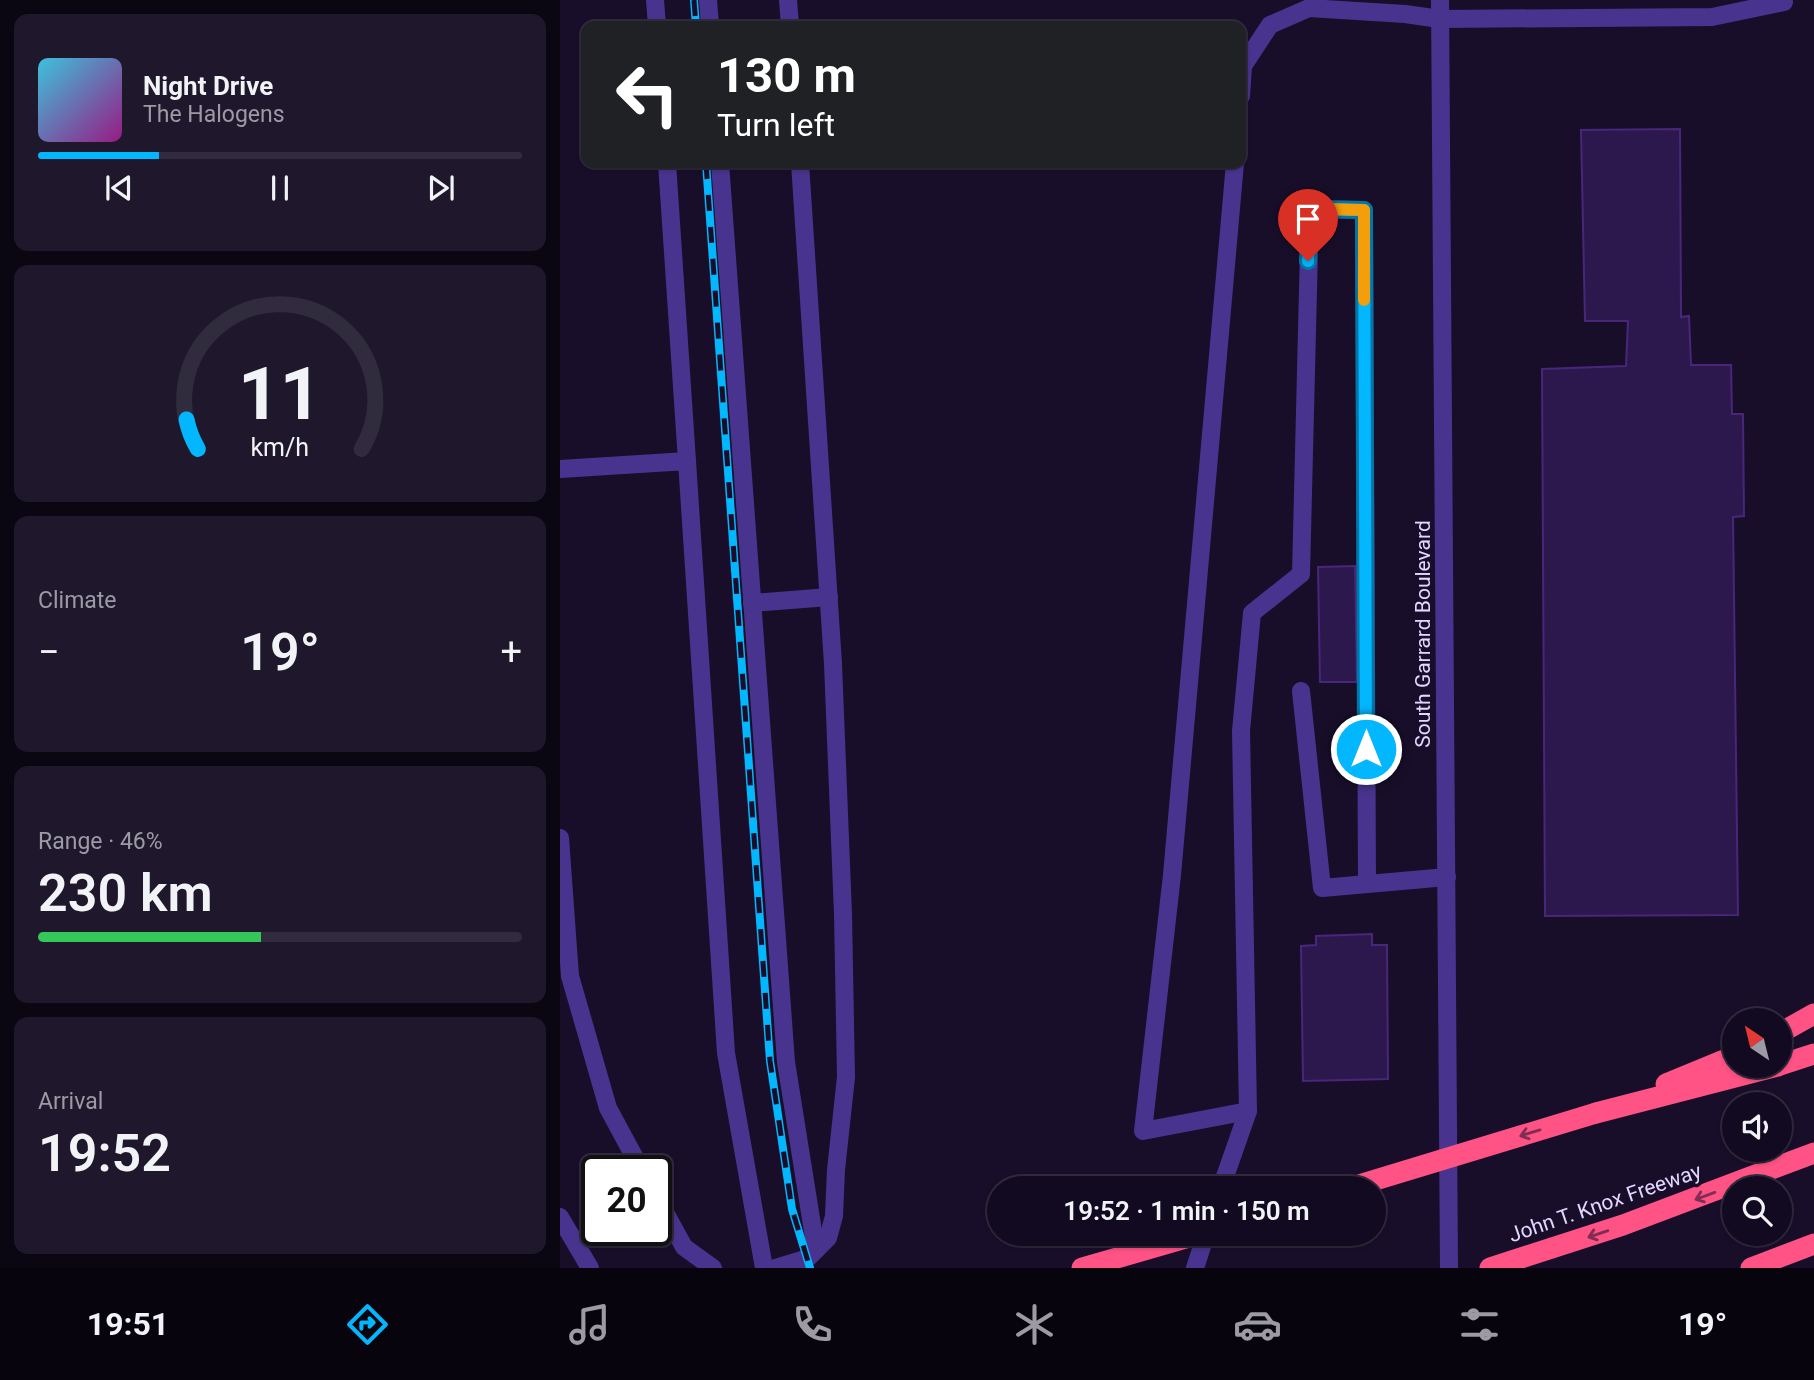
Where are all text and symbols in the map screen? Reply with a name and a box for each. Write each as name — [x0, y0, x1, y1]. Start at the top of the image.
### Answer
text: 130 m — [717, 47, 856, 104]
icon: left — [602, 49, 693, 140]
text: Night Drive — [143, 71, 273, 101]
text: The Halogens — [143, 101, 285, 128]
text: Turn left — [717, 106, 835, 144]
icon: previous — [100, 169, 138, 207]
icon: pause — [261, 169, 299, 207]
icon: next — [422, 169, 460, 207]
pin — [1278, 189, 1338, 261]
icon: arrive — [1289, 200, 1327, 238]
text: 11 — [238, 352, 322, 438]
text: km/h — [251, 433, 309, 462]
street label: South Garrard Boulevard — [1411, 520, 1435, 748]
text: Climate — [38, 587, 117, 614]
text: 19° — [240, 622, 320, 683]
text: − — [38, 630, 60, 674]
text: + — [500, 630, 522, 674]
position arrow — [1329, 712, 1403, 786]
text: Range · 46% — [38, 828, 163, 855]
text: 230 km — [38, 863, 213, 924]
north arrow — [1722, 1008, 1792, 1078]
map controls — [1722, 1008, 1792, 1246]
text: Arrival — [38, 1088, 103, 1115]
button: sound — [1722, 1092, 1792, 1162]
text: 19:52 — [38, 1123, 171, 1184]
one-way arrow — [1520, 1127, 1542, 1140]
speed limit sign: 20 — [581, 1155, 672, 1246]
street label: John T. Knox Freeway — [1506, 1159, 1704, 1247]
button: search — [1722, 1176, 1792, 1246]
one-way arrow — [1694, 1191, 1716, 1203]
text: 19:52 · 1 min · 150 m — [1063, 1196, 1310, 1226]
one-way arrow — [1587, 1228, 1609, 1241]
icon: directions — [343, 1300, 392, 1349]
icon: music — [565, 1300, 614, 1349]
icon: phone — [788, 1300, 837, 1349]
icon: climate — [1010, 1300, 1059, 1349]
icon: car — [1233, 1300, 1282, 1349]
icon: filters — [1455, 1300, 1504, 1349]
text: 19:51 — [87, 1305, 169, 1343]
text: 19° — [1678, 1305, 1727, 1343]

